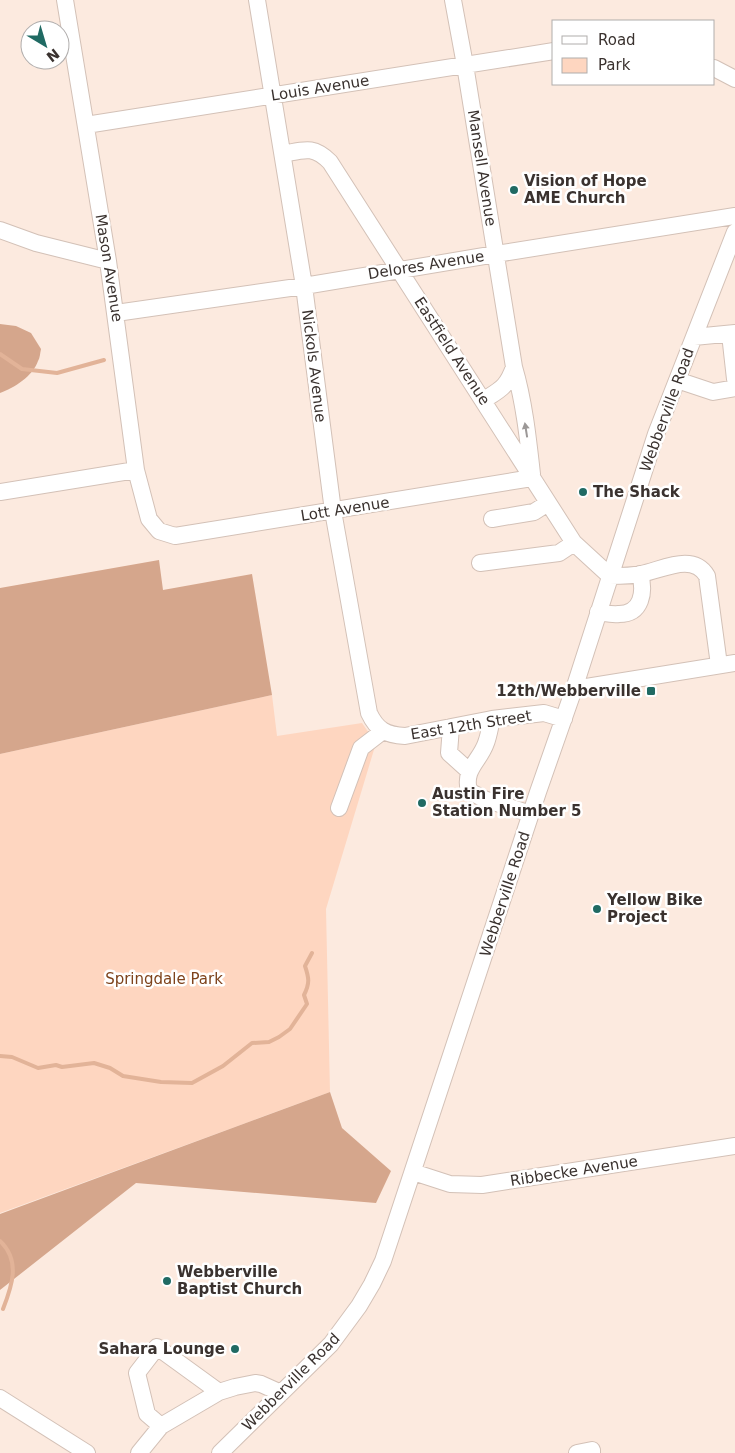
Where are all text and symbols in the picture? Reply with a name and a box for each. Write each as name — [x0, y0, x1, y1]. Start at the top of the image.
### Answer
north arrow — [20, 20, 70, 70]
legend — [552, 20, 715, 85]
text: Road — [598, 31, 636, 49]
text: N — [43, 45, 63, 65]
text: Park — [598, 56, 631, 74]
street label: Louis Avenue — [270, 71, 370, 105]
street label: Mansell Avenue — [464, 109, 500, 227]
place label: Vision of Hope AME Church — [524, 172, 647, 207]
marker: Vision of Hope AME Church — [508, 184, 520, 196]
street label: Mason Avenue — [92, 213, 126, 323]
street label: Delores Avenue — [367, 247, 485, 283]
street label: Eastfield Avenue — [410, 294, 494, 408]
street label: Nickols Avenue — [298, 309, 330, 423]
street label: Webberville Road — [636, 346, 698, 474]
one-way arrow — [522, 421, 530, 437]
place label: The Shack — [593, 483, 681, 501]
marker: The Shack — [577, 486, 589, 498]
street label: Lott Avenue — [299, 493, 391, 525]
place label: 12th/Webberville — [496, 682, 641, 700]
marker: 12th/Webberville — [645, 685, 657, 697]
street label: East 12th Street — [409, 707, 533, 743]
place label: Austin Fire Station Number 5 — [432, 785, 581, 820]
marker: Austin Fire Station Number 5 — [416, 797, 428, 809]
street label: Webberville Road — [476, 829, 534, 959]
place label: Yellow Bike Project — [606, 891, 703, 926]
marker: Yellow Bike Project — [591, 903, 603, 915]
park label: Springdale Park — [105, 970, 223, 988]
street label: Ribbecke Avenue — [509, 1152, 639, 1190]
place label: Webberville Baptist Church — [177, 1263, 302, 1298]
marker: Webberville Baptist Church — [161, 1275, 173, 1287]
street label: Webberville Road — [238, 1329, 344, 1435]
place label: Sahara Lounge — [98, 1340, 225, 1358]
marker: Sahara Lounge — [229, 1343, 241, 1355]

